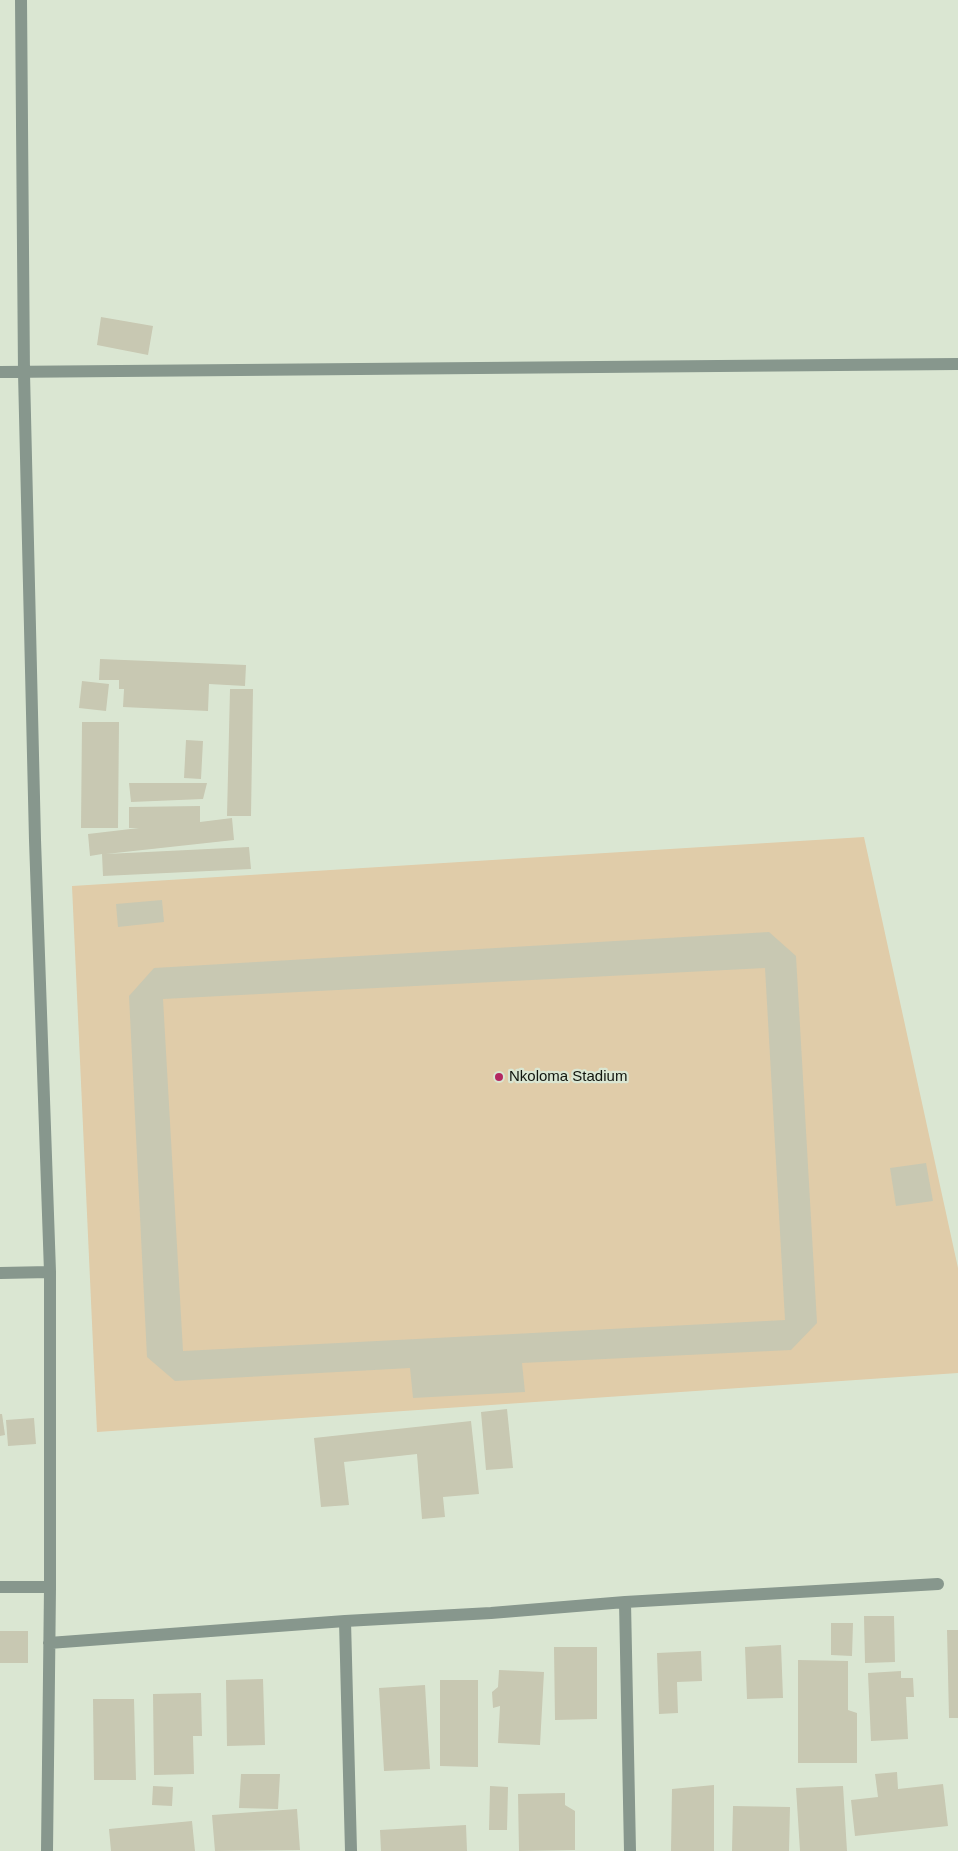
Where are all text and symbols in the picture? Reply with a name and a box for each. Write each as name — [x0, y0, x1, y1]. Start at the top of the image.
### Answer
place label: Nkoloma Stadium — [509, 1068, 627, 1086]
marker: Nkoloma Stadium — [493, 1071, 505, 1083]

